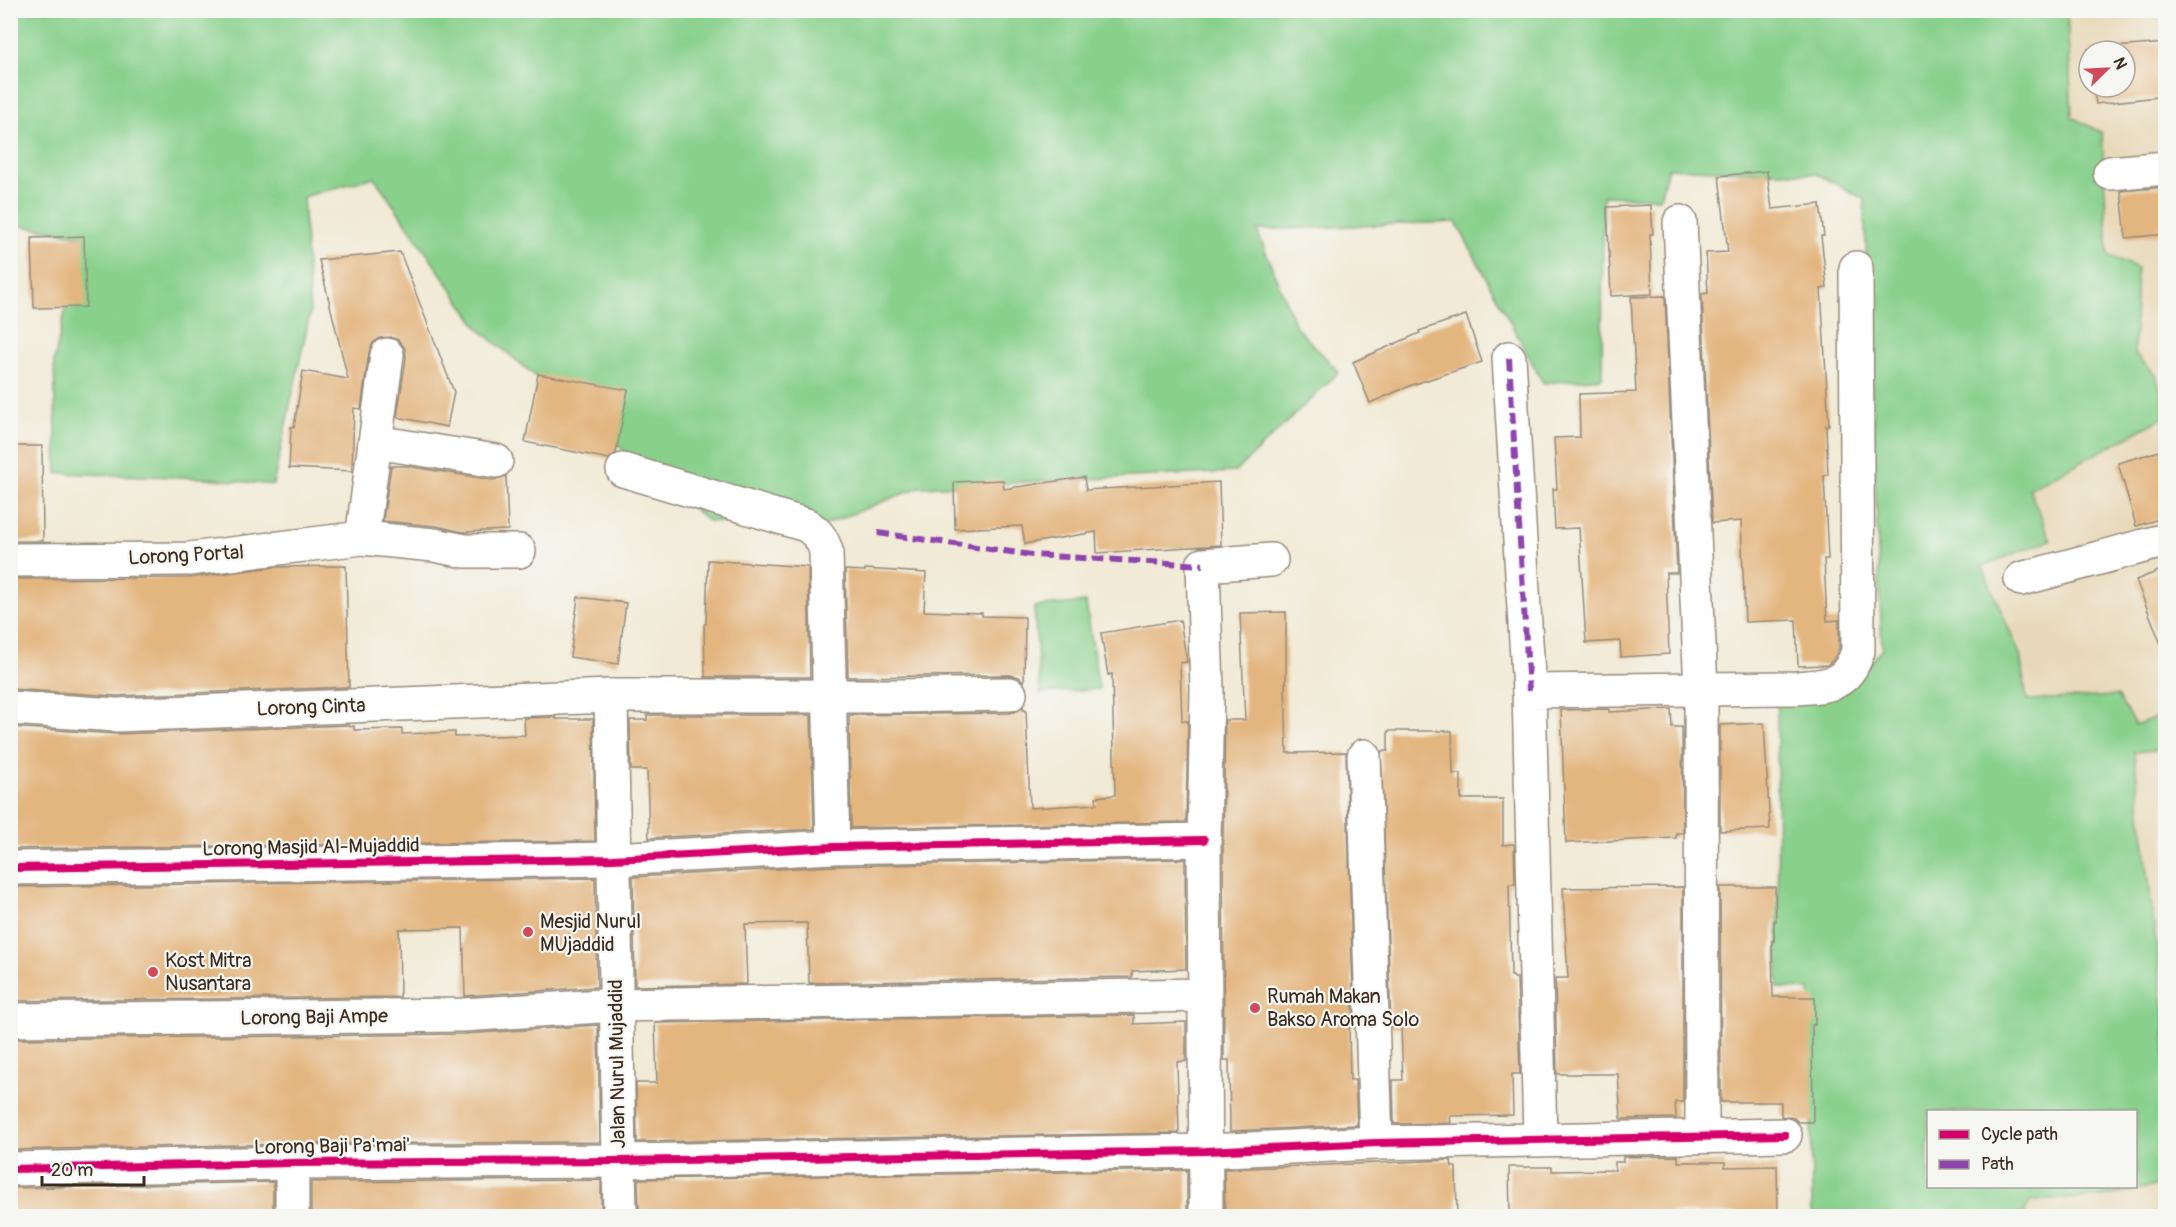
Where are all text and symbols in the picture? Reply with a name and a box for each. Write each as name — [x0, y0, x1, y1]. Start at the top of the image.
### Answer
north arrow — [2077, 39, 2137, 99]
text: N — [2108, 54, 2131, 72]
street label: Lorong Portal — [127, 539, 245, 571]
street label: Lorong Cinta — [256, 693, 366, 721]
street label: Lorong Masjid Al-Mujaddid — [202, 833, 420, 861]
place label: Mesjid Nurul MUjaddid — [540, 909, 641, 957]
marker: Mesjid Nurul MUjaddid — [521, 925, 535, 939]
place label: Kost Mitra Nusantara — [165, 948, 252, 996]
marker: Kost Mitra Nusantara — [146, 965, 160, 979]
street label: Jalan Nurul Mujaddid — [603, 979, 631, 1149]
place label: Rumah Makan Bakso Aroma Solo — [1267, 984, 1419, 1032]
marker: Rumah Makan Bakso Aroma Solo — [1248, 1001, 1262, 1015]
street label: Lorong Baji Ampe — [240, 1003, 388, 1031]
legend — [1927, 1110, 2137, 1188]
text: Cycle path — [1981, 1123, 2058, 1146]
street label: Lorong Baji Pa'mai' — [254, 1132, 410, 1160]
scale bar — [42, 1149, 144, 1187]
text: Path — [1981, 1153, 2014, 1176]
text: 20 m — [51, 1159, 93, 1182]

